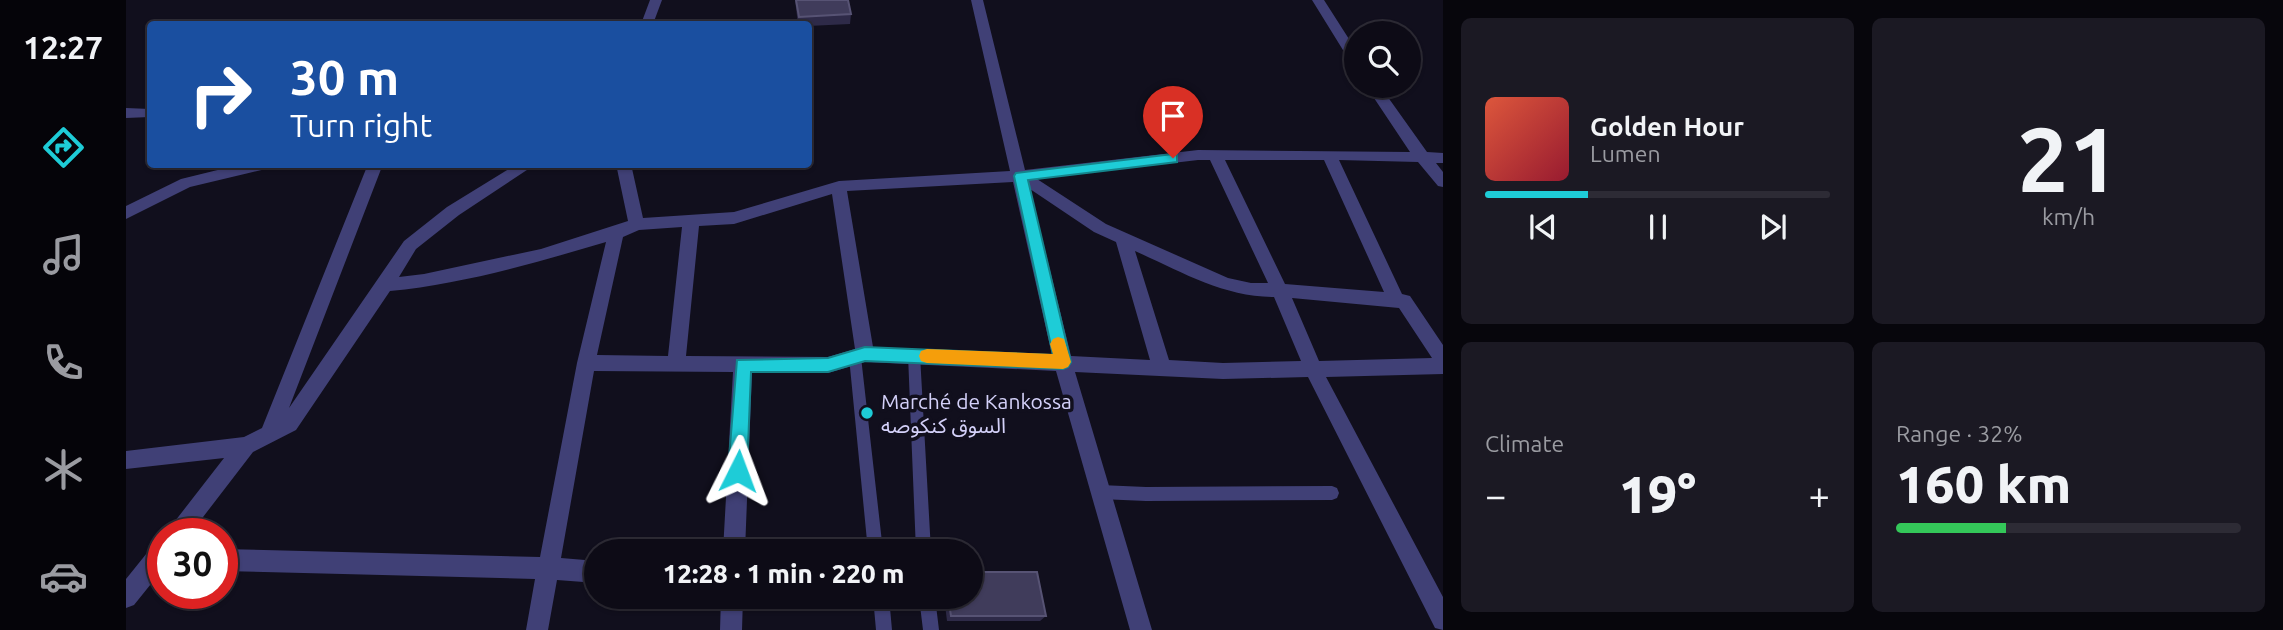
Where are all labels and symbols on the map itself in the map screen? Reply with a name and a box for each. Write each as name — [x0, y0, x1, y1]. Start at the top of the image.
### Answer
pin — [1143, 86, 1203, 158]
place label: Marché de Kankossa السوق كنكوصه — [881, 389, 1072, 438]
marker: Marché de Kankossa السوق كنكوصه — [859, 405, 875, 421]
position arrow — [701, 434, 775, 508]
speed limit sign: 30 — [147, 518, 238, 609]

